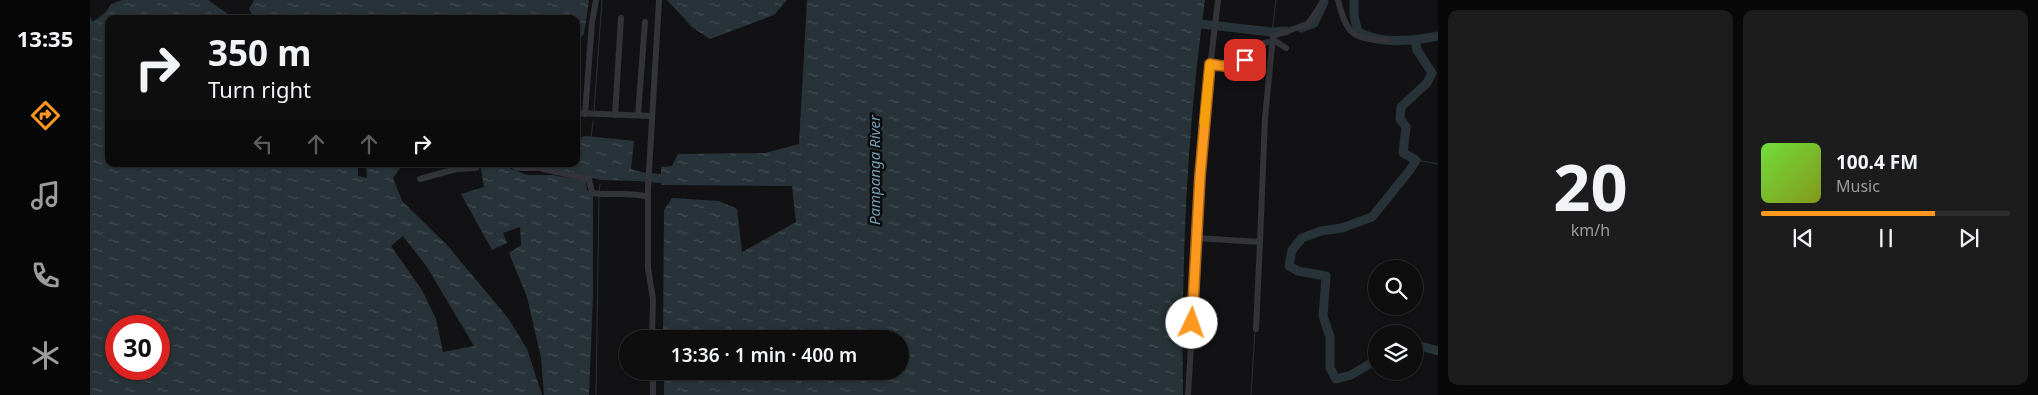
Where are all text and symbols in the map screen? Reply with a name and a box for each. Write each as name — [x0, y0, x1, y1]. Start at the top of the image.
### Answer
text: 13:35 — [17, 23, 73, 53]
text: 350 m — [208, 29, 311, 76]
icon: right — [125, 35, 190, 100]
pin — [1224, 39, 1266, 81]
icon: arrive — [1231, 46, 1259, 74]
text: Turn right — [208, 74, 311, 104]
icon: directions — [28, 98, 63, 133]
water label: Pampanga River — [864, 114, 884, 225]
icon: left — [249, 130, 277, 158]
icon: ahead — [302, 130, 330, 158]
icon: ahead — [355, 130, 383, 158]
icon: right — [408, 130, 436, 158]
text: 20 — [1553, 142, 1628, 230]
text: 100.4 FM — [1836, 149, 1918, 175]
text: Music — [1836, 175, 1880, 197]
icon: music — [28, 178, 63, 213]
text: km/h — [1571, 219, 1610, 241]
icon: previous — [1789, 224, 1817, 252]
icon: pause — [1872, 224, 1900, 252]
icon: next — [1955, 224, 1983, 252]
icon: phone — [28, 258, 63, 293]
map controls — [1368, 260, 1423, 380]
button: search — [1368, 260, 1423, 315]
position arrow — [1165, 296, 1217, 348]
speed limit sign: 30 — [105, 315, 170, 380]
button: layers — [1368, 325, 1423, 380]
icon: climate — [28, 338, 63, 373]
text: 13:36 · 1 min · 400 m — [671, 342, 857, 368]

